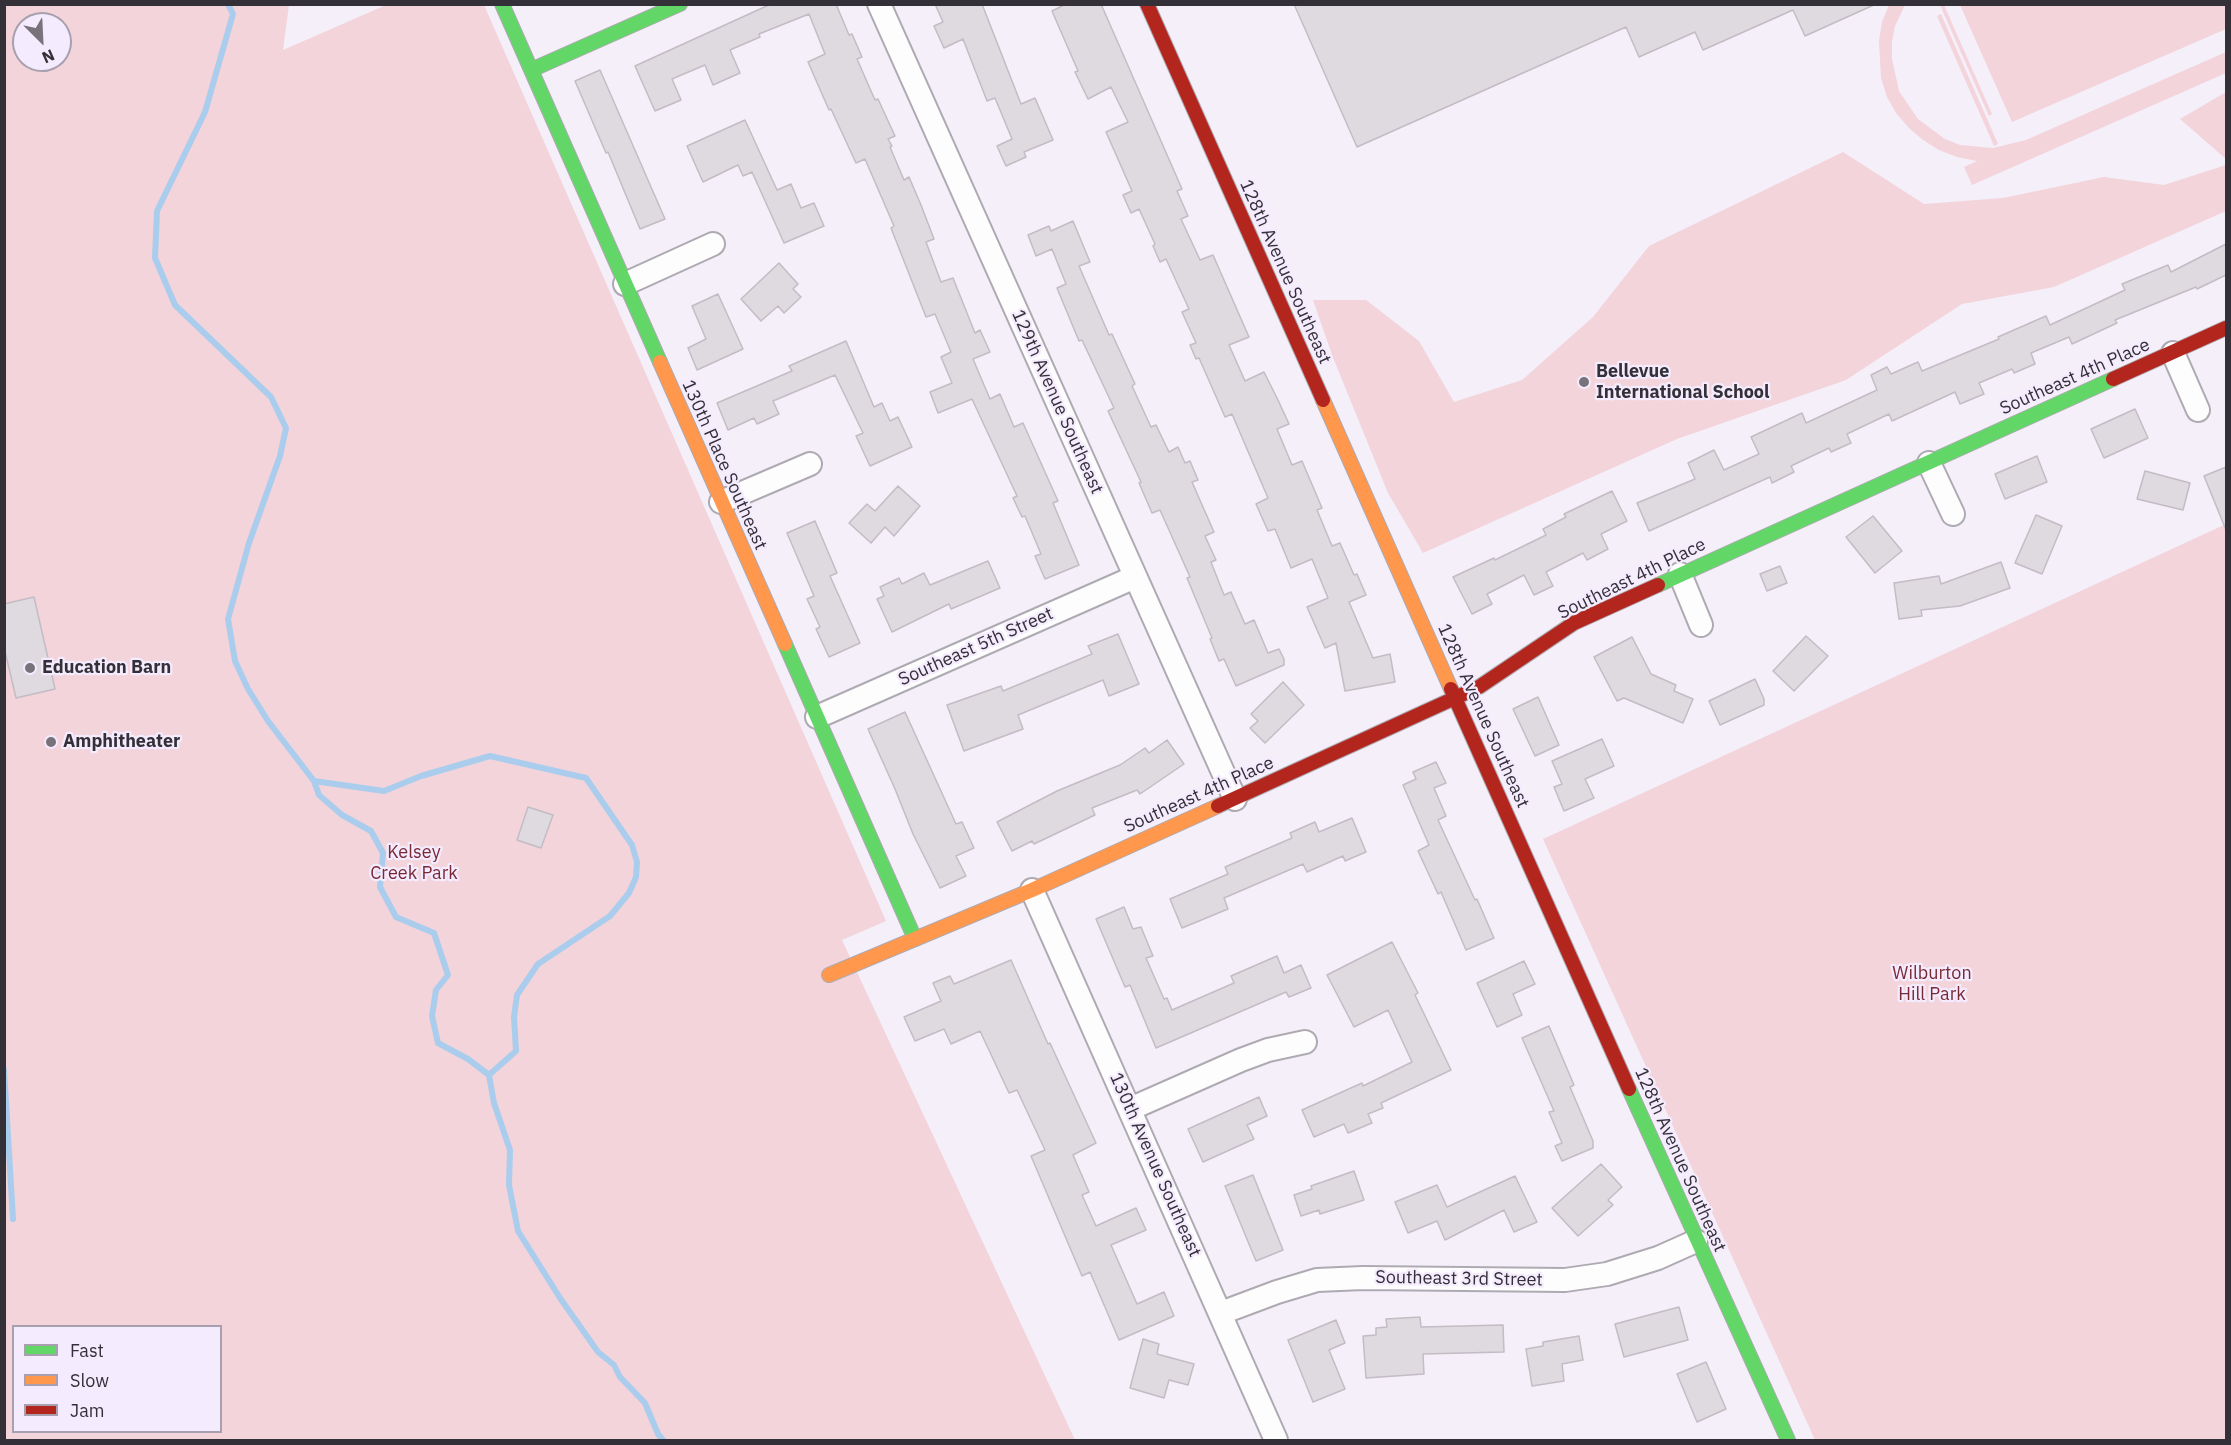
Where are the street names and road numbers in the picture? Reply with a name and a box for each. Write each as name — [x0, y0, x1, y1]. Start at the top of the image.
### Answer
street label: 128th Avenue Southeast — [1235, 177, 1335, 367]
street label: 129th Avenue Southeast — [1007, 307, 1107, 497]
street label: Southeast 4th Place — [1997, 334, 2153, 420]
street label: 130th Place Southeast — [677, 377, 771, 553]
street label: Southeast 4th Place — [1555, 534, 1709, 624]
street label: Southeast 5th Street — [895, 603, 1057, 691]
street label: 128th Avenue Southeast — [1433, 621, 1533, 811]
street label: Southeast 4th Place — [1121, 752, 1277, 838]
street label: 128th Avenue Southeast — [1630, 1065, 1730, 1255]
street label: 130th Avenue Southeast — [1105, 1070, 1205, 1260]
street label: Southeast 3rd Street — [1375, 1267, 1543, 1291]

